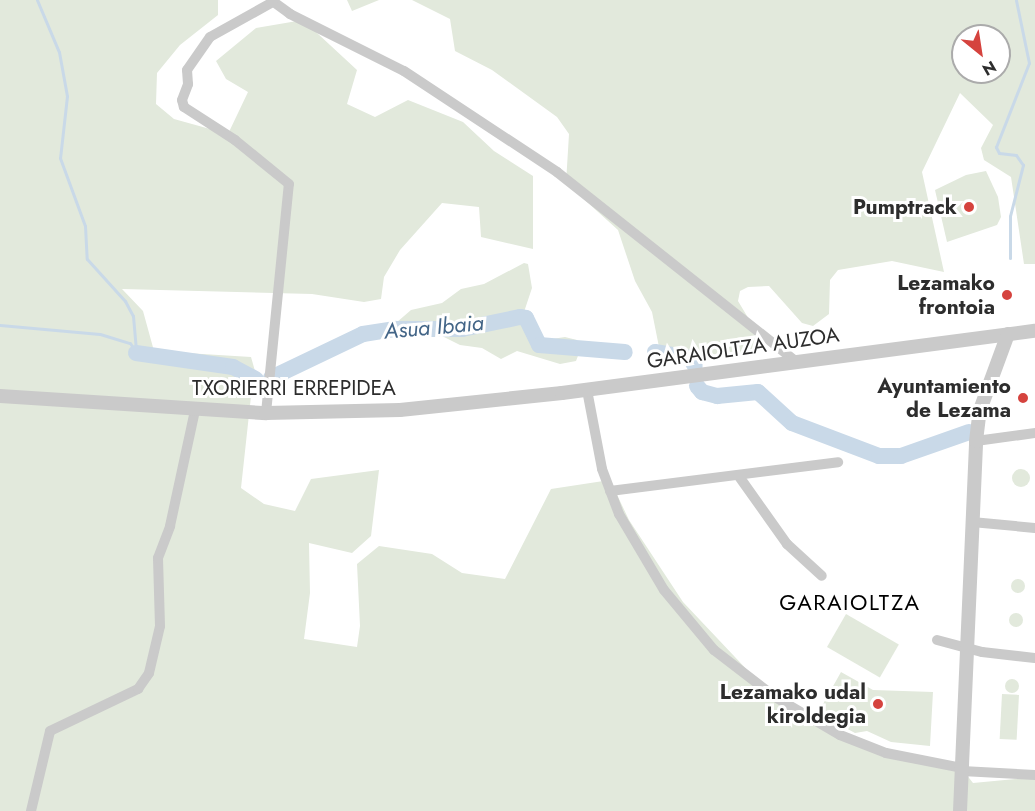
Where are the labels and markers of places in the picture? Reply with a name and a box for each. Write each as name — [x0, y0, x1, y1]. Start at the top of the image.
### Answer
place label: Pumptrack — [853, 194, 957, 220]
marker: Pumptrack — [962, 200, 976, 214]
place label: Lezamako frontoia — [897, 270, 995, 320]
marker: Lezamako frontoia — [1000, 288, 1014, 302]
place label: Ayuntamiento de Lezama — [877, 373, 1011, 423]
marker: Ayuntamiento de Lezama — [1016, 391, 1030, 405]
place label: Lezamako udal kiroldegia — [720, 679, 866, 729]
marker: Lezamako udal kiroldegia — [871, 697, 885, 711]

